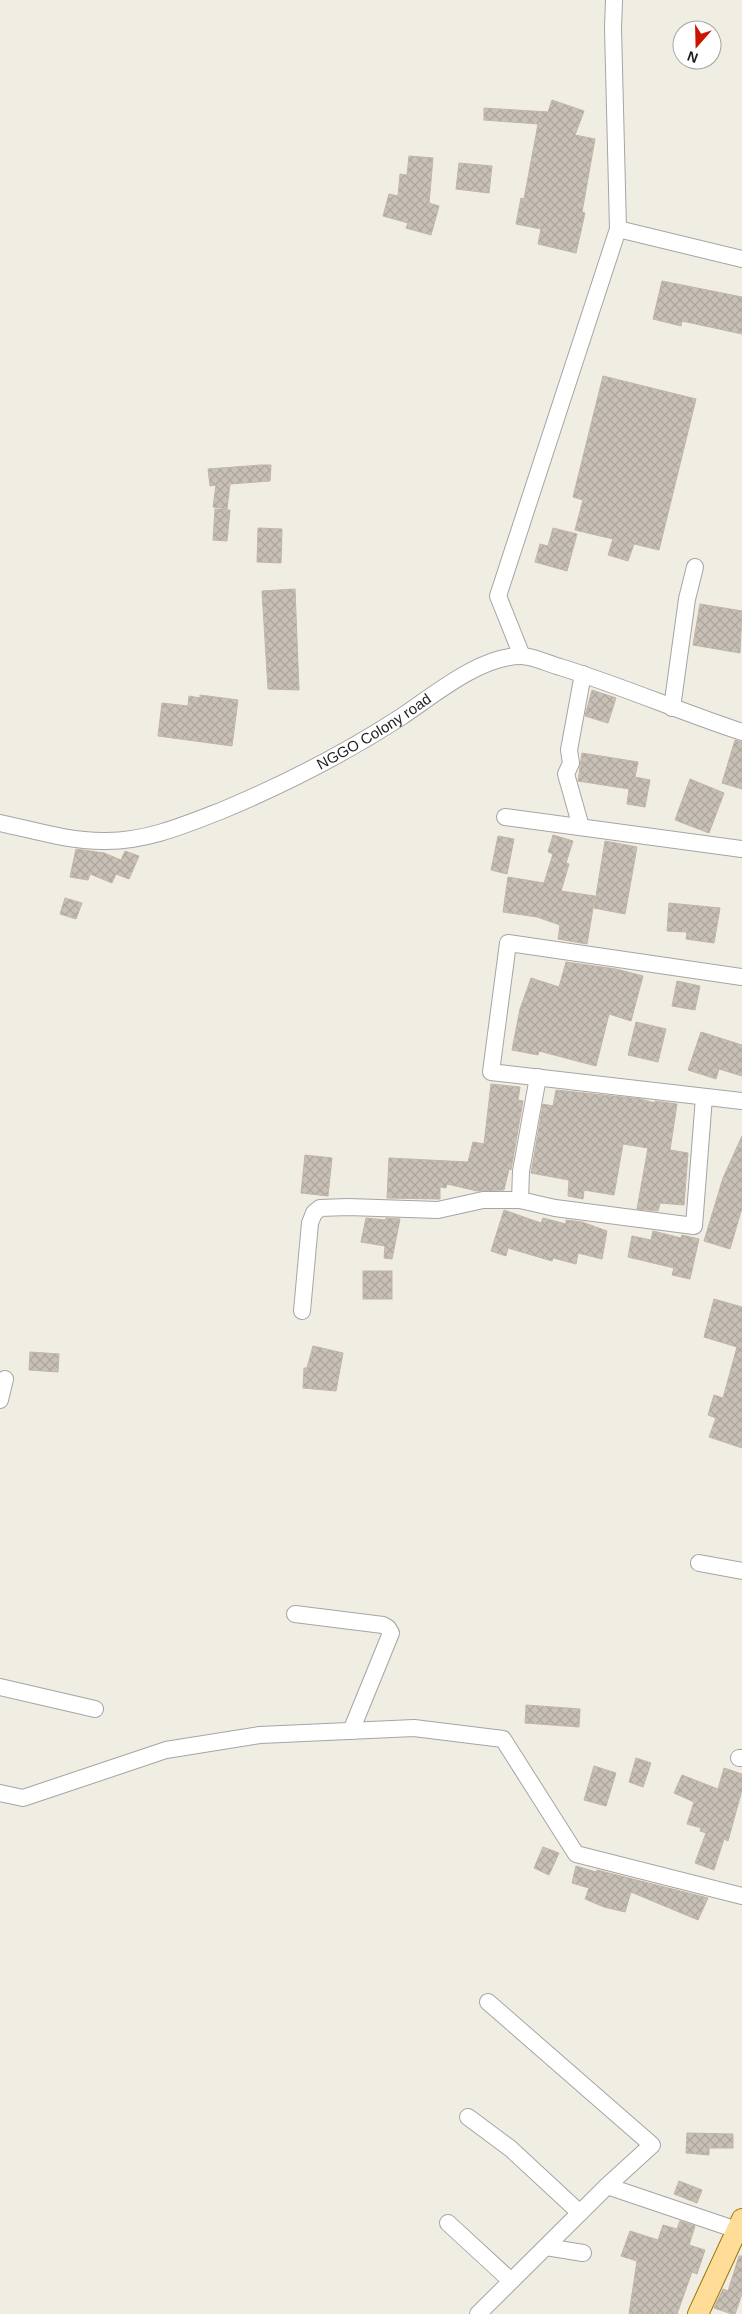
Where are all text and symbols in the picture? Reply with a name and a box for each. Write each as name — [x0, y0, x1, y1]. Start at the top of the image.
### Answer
north arrow — [672, 20, 722, 70]
text: N — [685, 48, 700, 66]
street label: NGGO Colony road — [314, 690, 434, 773]

